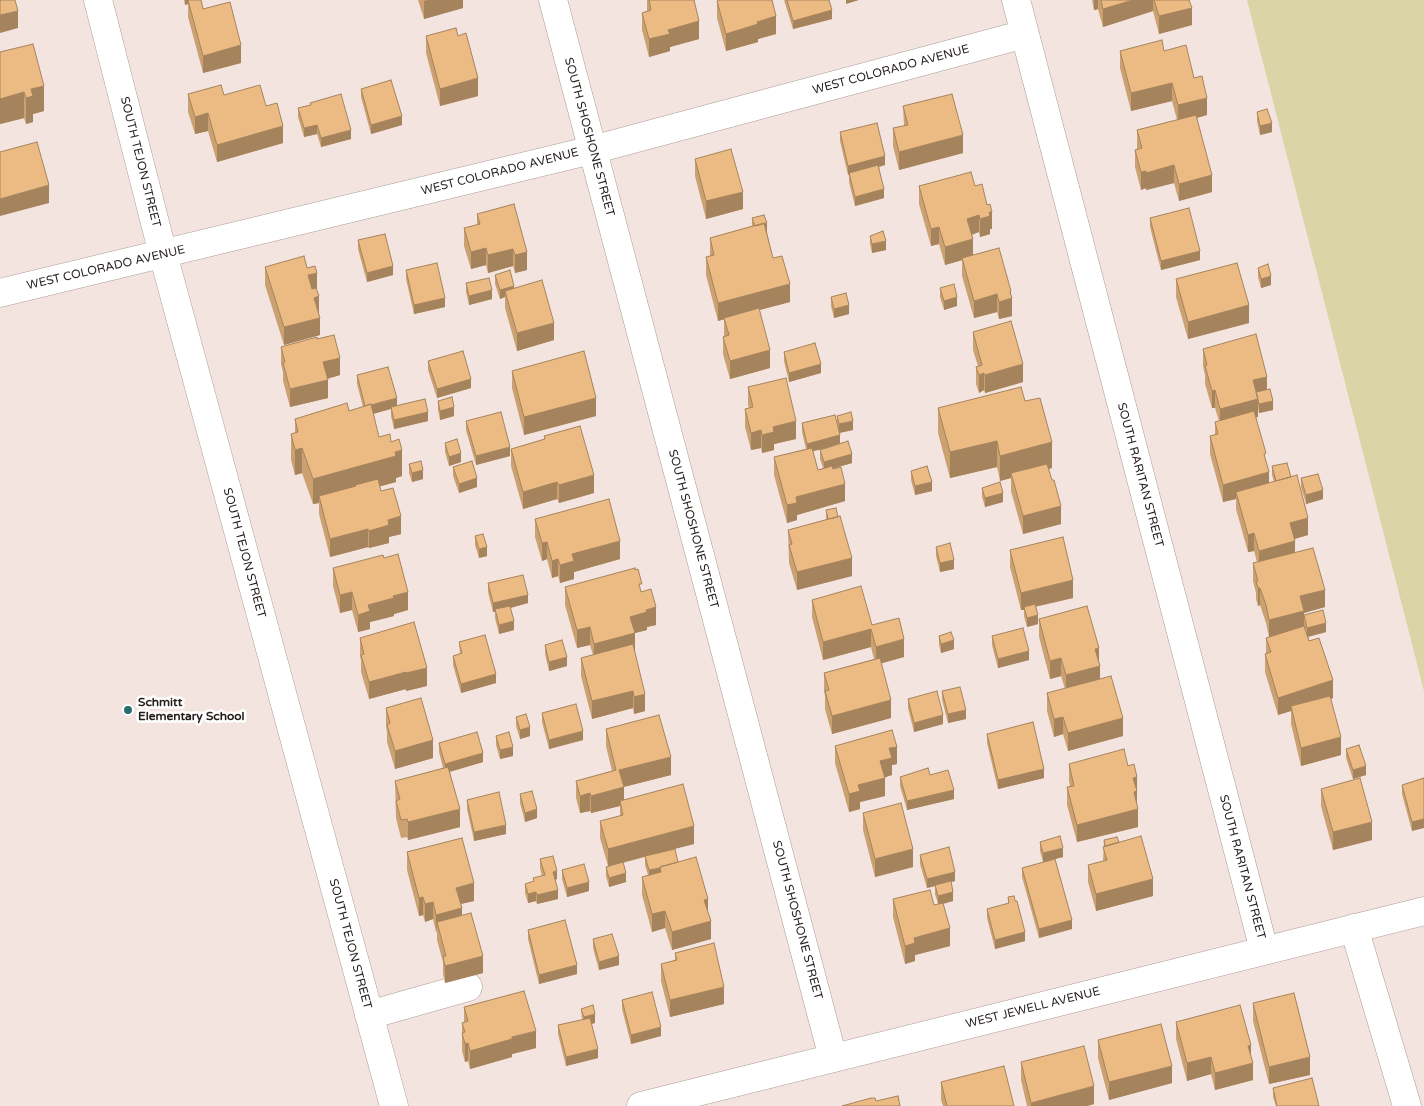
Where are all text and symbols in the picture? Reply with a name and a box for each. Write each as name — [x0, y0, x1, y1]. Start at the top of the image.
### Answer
street label: WEST COLORADO AVENUE — [811, 42, 971, 98]
street label: SOUTH SHOSHONE STREET — [561, 56, 617, 218]
street label: SOUTH TEJON STREET — [117, 95, 163, 229]
street label: WEST COLORADO AVENUE — [420, 145, 580, 199]
street label: WEST COLORADO AVENUE — [26, 243, 186, 293]
street label: SOUTH RARITAN STREET — [1114, 401, 1166, 549]
street label: SOUTH SHOSHONE STREET — [665, 448, 721, 610]
street label: SOUTH TEJON STREET — [220, 486, 268, 620]
place label: Schmitt Elementary School — [138, 696, 245, 724]
marker: Schmitt Elementary School — [122, 704, 134, 716]
street label: SOUTH RARITAN STREET — [1216, 793, 1268, 941]
street label: SOUTH SHOSHONE STREET — [769, 839, 825, 1001]
street label: SOUTH TEJON STREET — [326, 877, 374, 1011]
street label: WEST JEWELL AVENUE — [964, 984, 1102, 1032]

